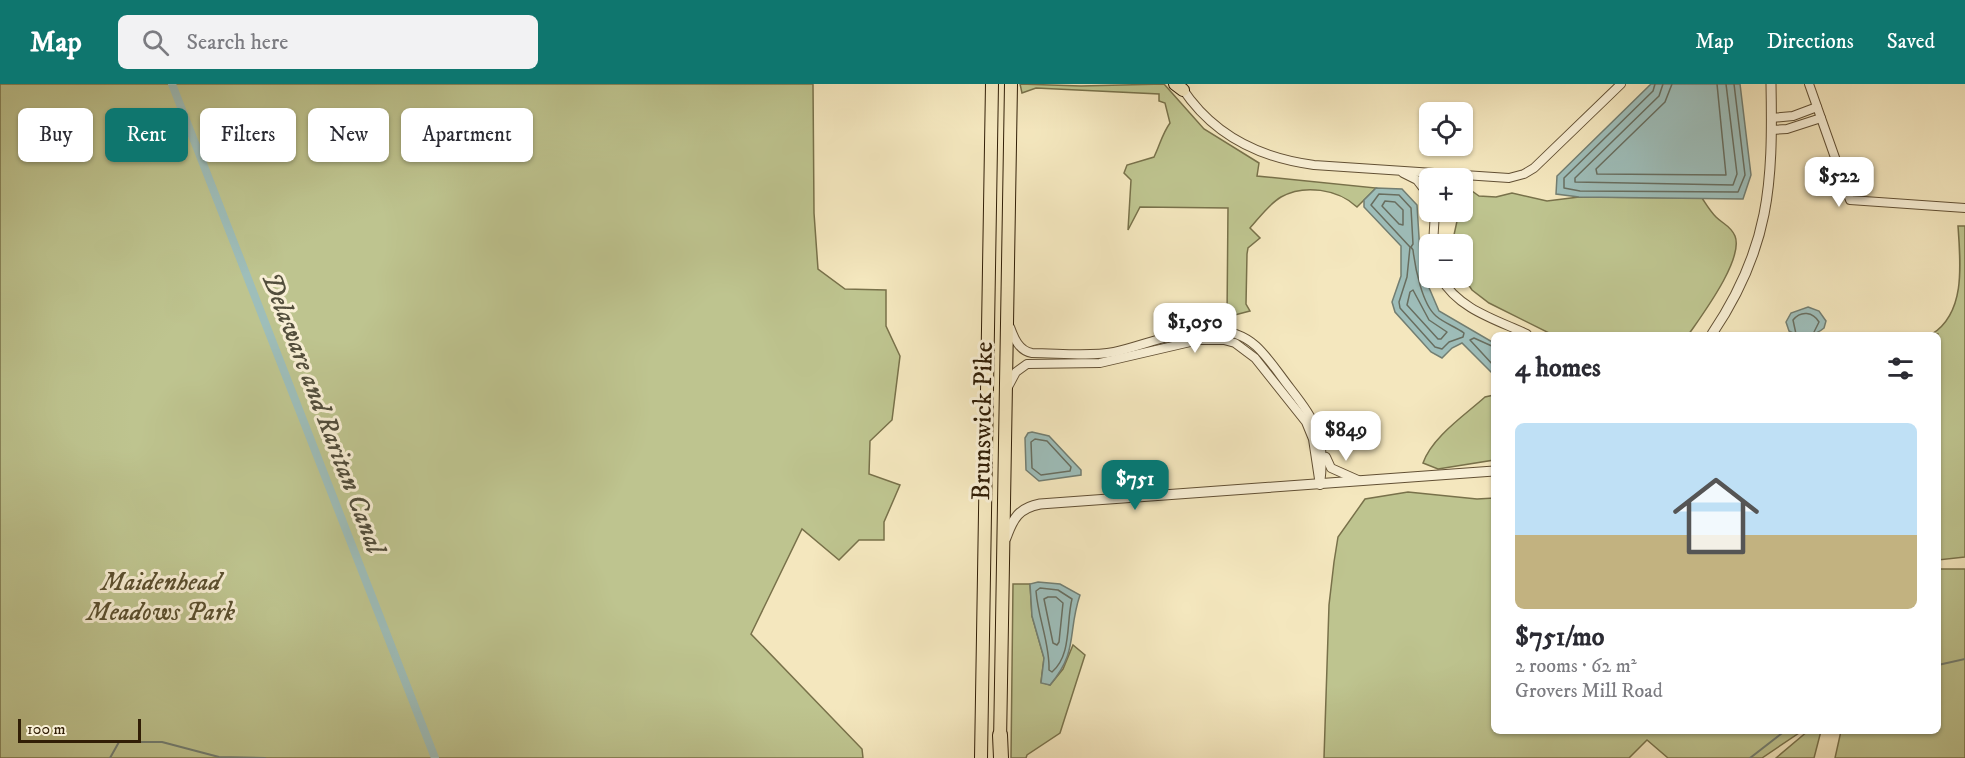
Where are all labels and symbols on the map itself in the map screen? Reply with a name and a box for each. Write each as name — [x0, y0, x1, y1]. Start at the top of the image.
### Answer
pin: $522 — [1803, 157, 1875, 208]
water label: Delaware and Raritan Canal — [254, 267, 393, 561]
pin: $1,050 — [1146, 303, 1244, 354]
street label: Brunswick Pike — [965, 341, 1001, 501]
pin: $849 — [1310, 411, 1382, 462]
pin: $751 — [1099, 460, 1171, 511]
park label: Maidenhead Meadows Park — [85, 566, 235, 629]
scale bar — [18, 716, 141, 744]

